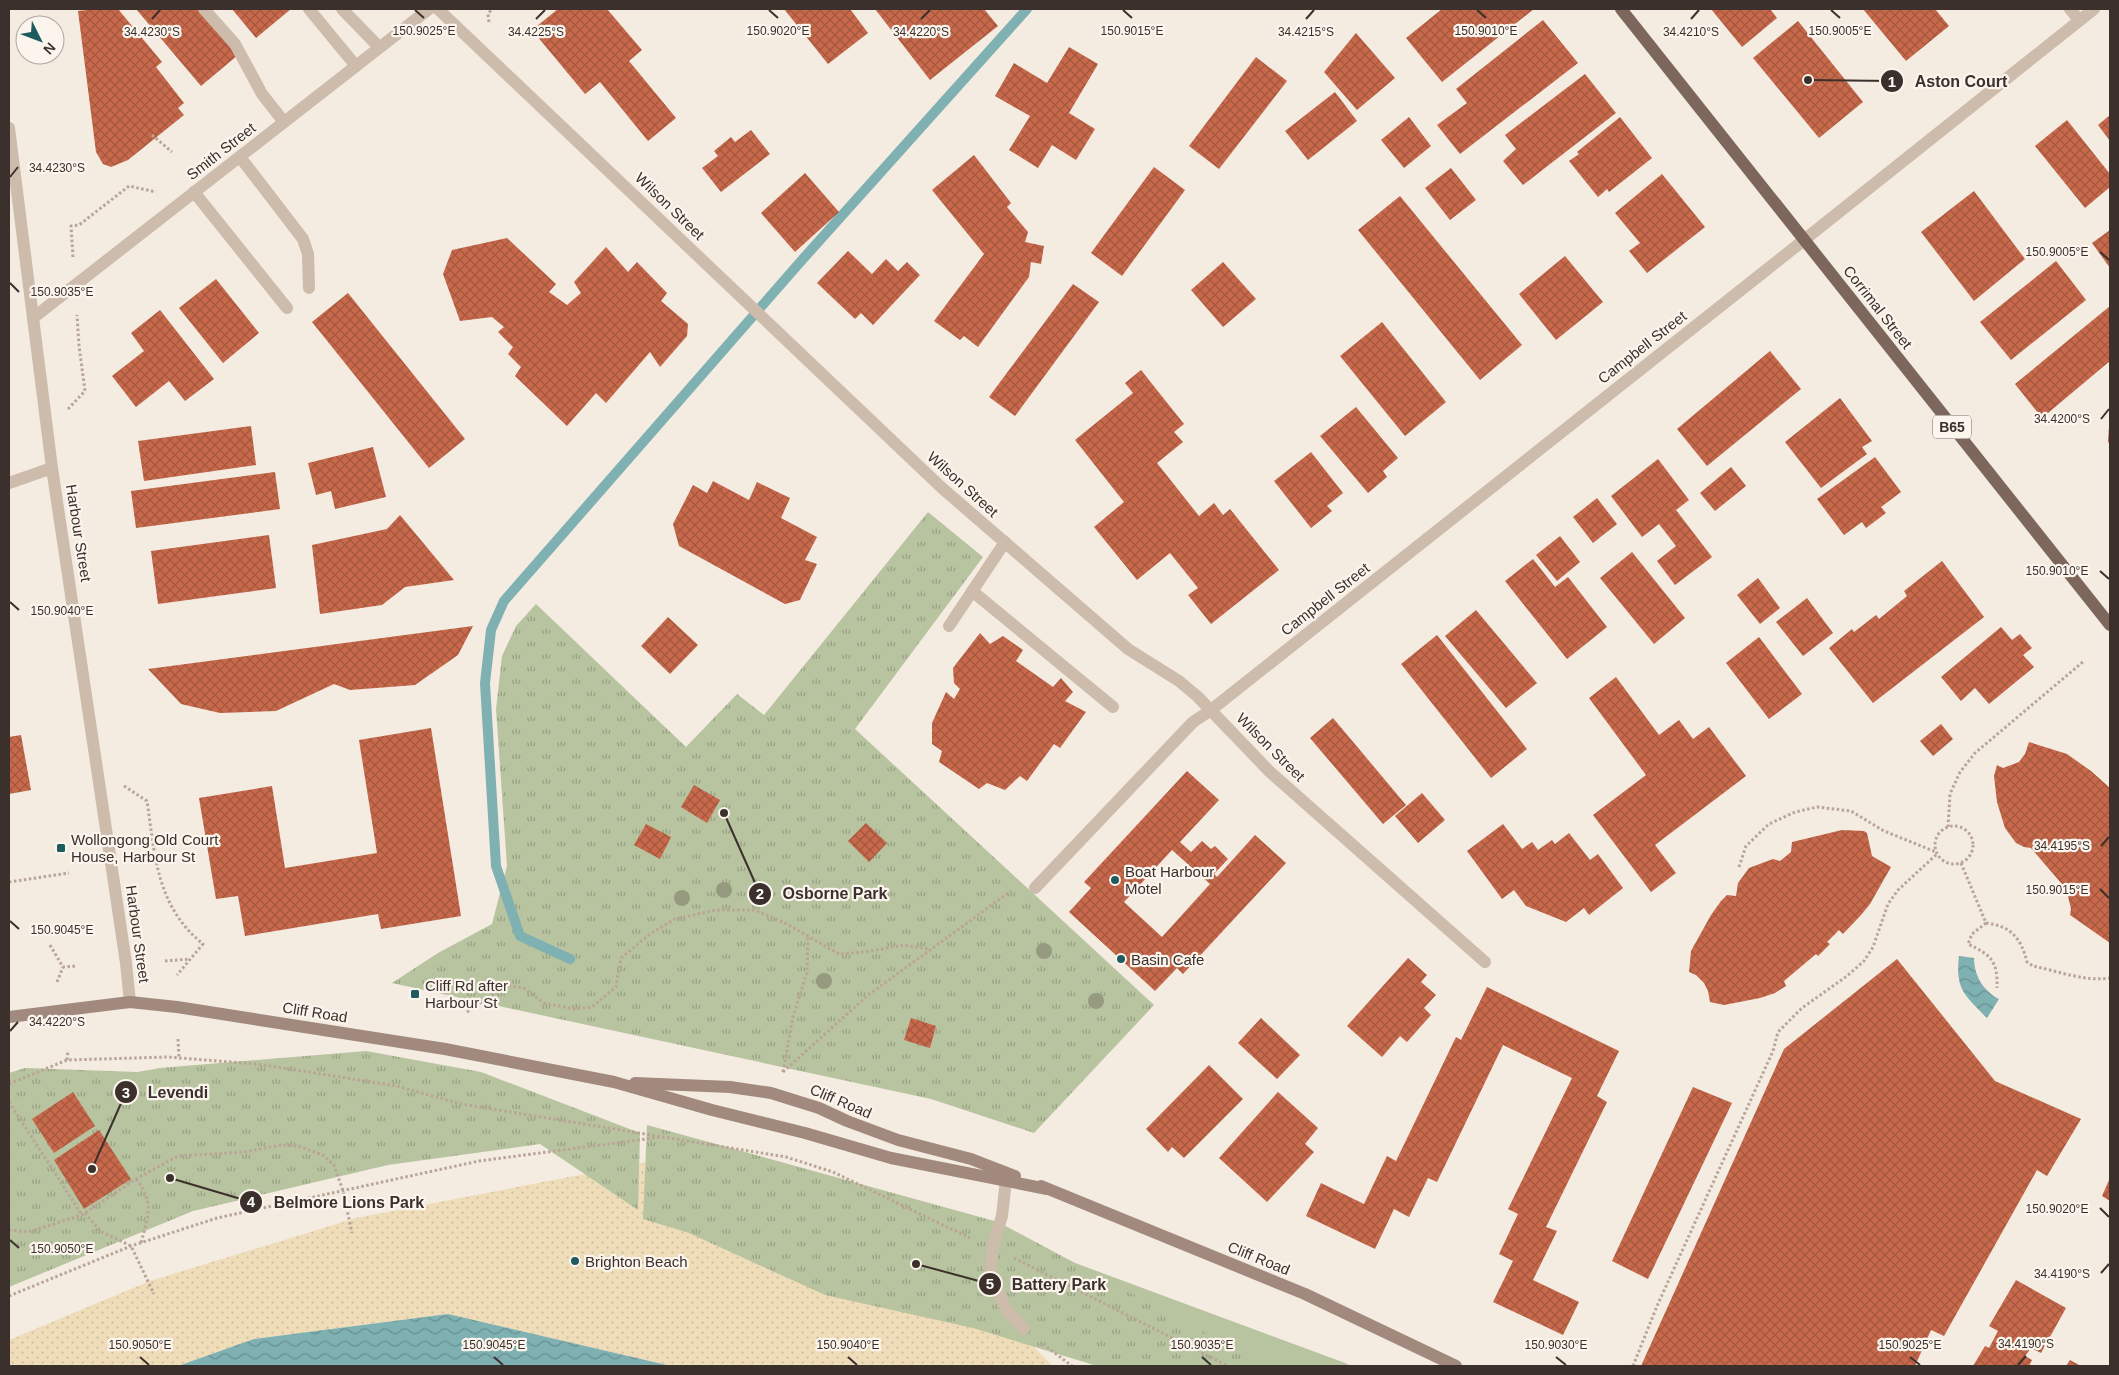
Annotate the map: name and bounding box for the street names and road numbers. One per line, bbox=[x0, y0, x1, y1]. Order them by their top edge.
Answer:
street label: Smith Street bbox=[183, 118, 259, 183]
street label: Wilson Street bbox=[632, 169, 709, 244]
street label: Corrimal Street bbox=[1840, 262, 1916, 353]
street label: Campbell Street bbox=[1594, 307, 1690, 387]
road number: B65 bbox=[1933, 416, 1971, 438]
street label: Wilson Street bbox=[924, 448, 1002, 521]
street label: Harbour Street bbox=[63, 483, 95, 584]
street label: Campbell Street bbox=[1277, 559, 1373, 639]
street label: Wilson Street bbox=[1233, 709, 1309, 785]
street label: Harbour Street bbox=[123, 884, 153, 985]
street label: Cliff Road bbox=[281, 998, 349, 1026]
street label: Cliff Road bbox=[807, 1080, 875, 1122]
street label: Cliff Road bbox=[1225, 1238, 1293, 1278]

